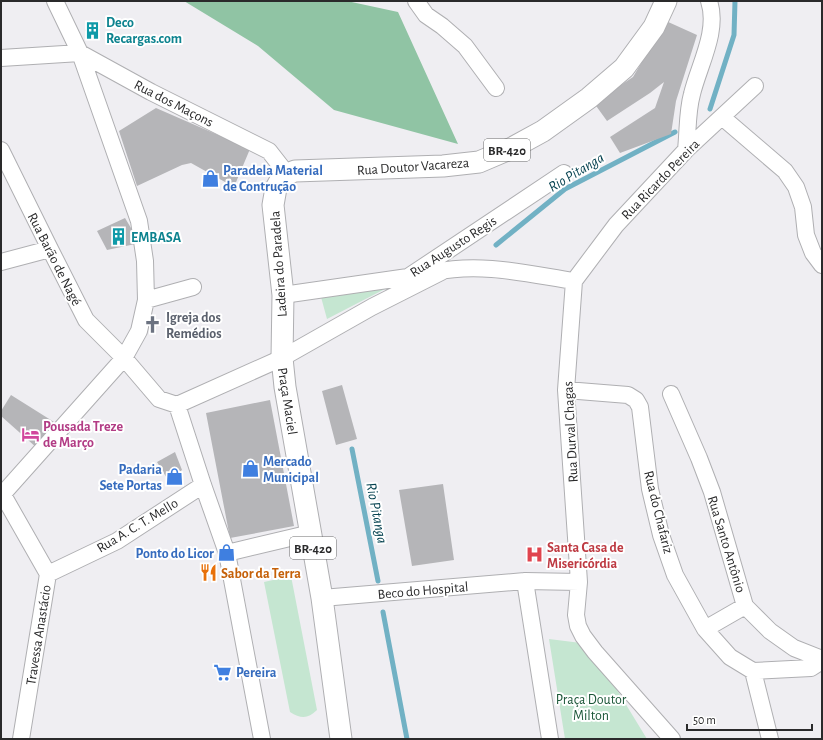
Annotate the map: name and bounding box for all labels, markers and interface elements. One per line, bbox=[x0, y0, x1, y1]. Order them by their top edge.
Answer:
place label: Deco Recargas.com bbox=[106, 16, 182, 46]
building icon: Deco Recargas.com bbox=[83, 20, 103, 40]
street label: Rua dos Maçons bbox=[132, 78, 215, 130]
street label: Rua Ricardo Pereira bbox=[619, 137, 703, 222]
road number: BR-420 bbox=[484, 139, 530, 161]
water label: Rio Pitanga bbox=[546, 150, 607, 195]
street label: Rua Doutor Vacareza bbox=[356, 156, 470, 178]
place label: Paradela Material de Contrução bbox=[223, 164, 323, 194]
shop icon: Paradela Material de Contrução bbox=[200, 168, 220, 188]
street label: Ladeira do Paradela bbox=[268, 210, 290, 318]
street label: Rua Barão de Nagé bbox=[25, 211, 84, 308]
street label: Rua Augusto Regis bbox=[408, 214, 499, 280]
building icon: EMBASA bbox=[108, 227, 128, 247]
place label: EMBASA bbox=[131, 231, 182, 245]
place label: Igreja dos Remédios bbox=[166, 311, 222, 341]
church icon: Igreja dos Remédios bbox=[143, 315, 163, 335]
street label: Praça Maciel bbox=[275, 366, 299, 436]
street label: Rua Durval Chagas bbox=[561, 381, 581, 483]
place label: Pousada Treze de Março bbox=[43, 420, 123, 450]
hotel icon: Pousada Treze de Março bbox=[20, 424, 40, 444]
place label: Mercado Municipal bbox=[263, 455, 319, 485]
shop icon: Mercado Municipal bbox=[240, 459, 260, 479]
place label: Padaria Sete Portas bbox=[99, 463, 162, 493]
shop icon: Padaria Sete Portas bbox=[165, 467, 185, 487]
street label: Rua do Chafariz bbox=[641, 469, 675, 555]
water label: Rio Pitanga bbox=[363, 481, 390, 545]
street label: Rua Santo Antônio bbox=[705, 494, 747, 594]
street label: Rua A. C. T. Mello bbox=[94, 496, 181, 556]
road number: BR-420 bbox=[290, 537, 336, 559]
place label: Santa Casa de Misericórdia bbox=[547, 541, 624, 571]
shop icon: Ponto do Licor bbox=[217, 543, 237, 563]
hospital icon: Santa Casa de Misericórdia bbox=[524, 545, 544, 565]
place label: Ponto do Licor bbox=[136, 547, 214, 561]
restaurant icon: Sabor da Terra bbox=[198, 563, 218, 583]
place label: Sabor da Terra bbox=[221, 567, 301, 581]
street label: Beco do Hospital bbox=[377, 580, 469, 602]
street label: Travessa Anastácio bbox=[24, 584, 54, 686]
supermarket icon: Pereira bbox=[213, 662, 233, 682]
place label: Pereira bbox=[236, 666, 277, 680]
park label: Praça Doutor Milton bbox=[556, 693, 627, 723]
scale bar bbox=[687, 706, 812, 732]
text: 50 m bbox=[693, 714, 716, 726]

